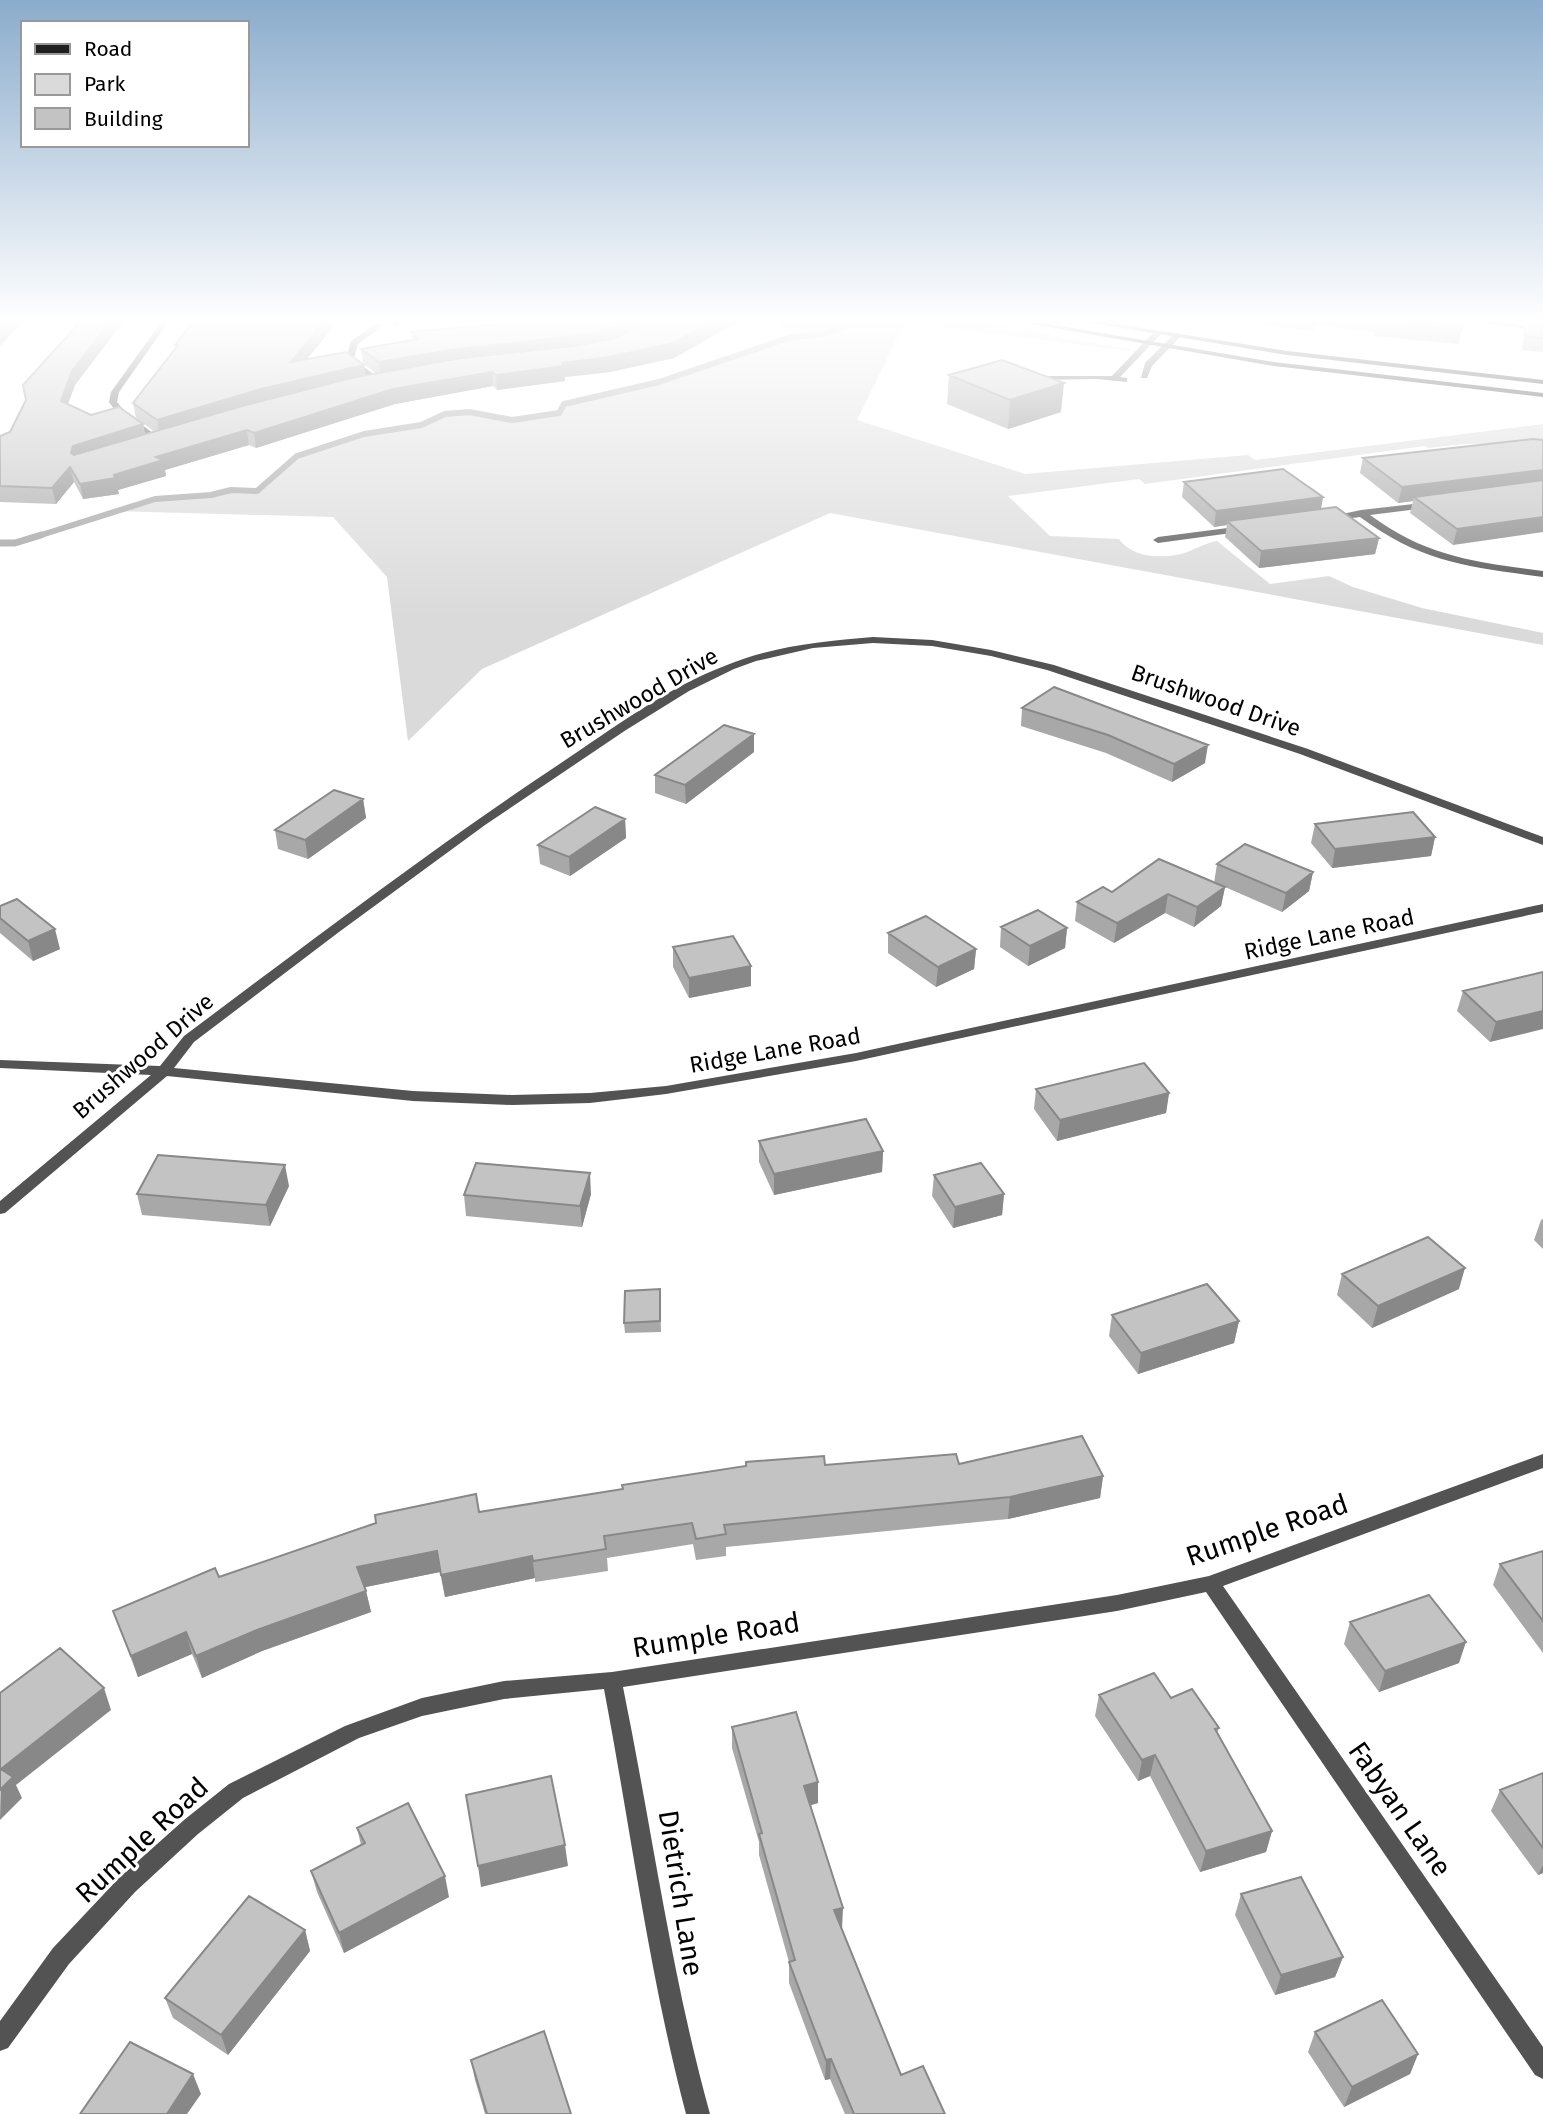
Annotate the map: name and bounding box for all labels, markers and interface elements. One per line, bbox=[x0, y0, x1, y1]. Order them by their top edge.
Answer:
legend bbox=[21, 21, 248, 147]
text: Road bbox=[84, 36, 132, 62]
text: Park bbox=[84, 71, 126, 97]
text: Building bbox=[84, 106, 163, 132]
street label: Brushwood Drive bbox=[555, 641, 723, 755]
street label: Brushwood Drive bbox=[1127, 658, 1305, 742]
street label: Ridge Lane Road bbox=[1241, 902, 1417, 966]
street label: Brushwood Drive bbox=[67, 987, 219, 1125]
street label: Ridge Lane Road bbox=[687, 1021, 863, 1079]
street label: Rumple Road bbox=[1182, 1487, 1352, 1573]
street label: Rumple Road bbox=[630, 1605, 802, 1665]
street label: Fabyan Lane bbox=[1342, 1735, 1458, 1883]
street label: Rumple Road bbox=[69, 1770, 215, 1910]
street label: Dietrich Lane bbox=[652, 1808, 710, 1978]

